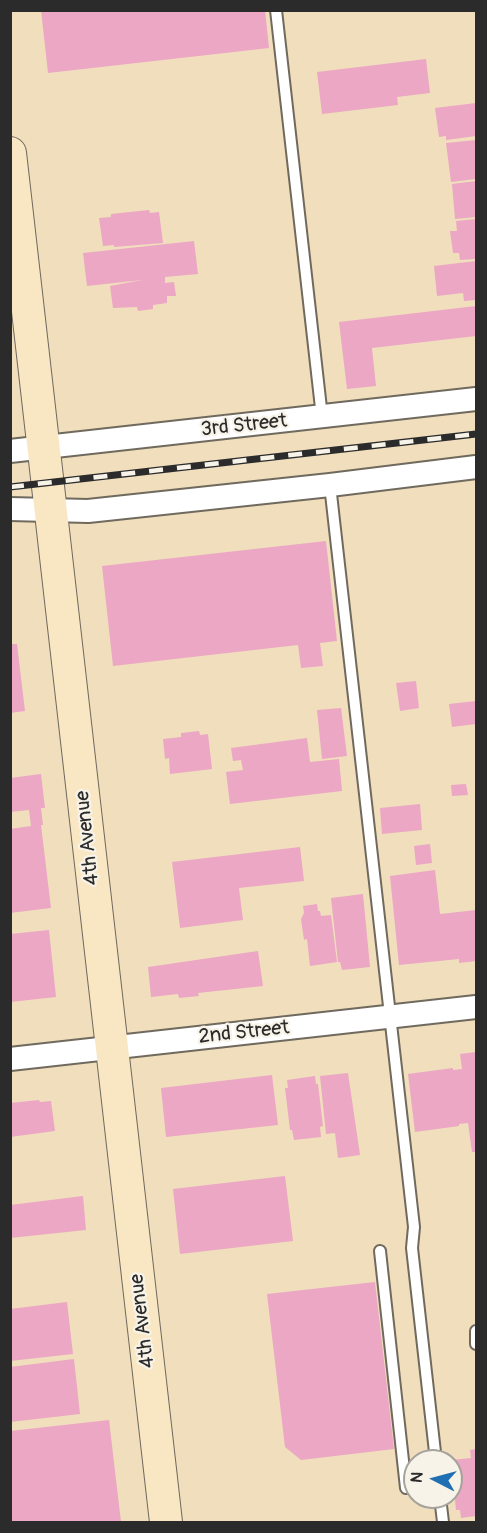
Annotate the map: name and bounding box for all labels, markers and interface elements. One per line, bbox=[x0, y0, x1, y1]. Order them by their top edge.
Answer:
street label: 3rd Street bbox=[200, 410, 288, 442]
street label: 4th Avenue bbox=[71, 790, 105, 886]
street label: 2nd Street bbox=[198, 1016, 290, 1050]
street label: 4th Avenue bbox=[125, 1272, 161, 1370]
north arrow bbox=[403, 1449, 463, 1509]
text: N bbox=[407, 1471, 428, 1484]

